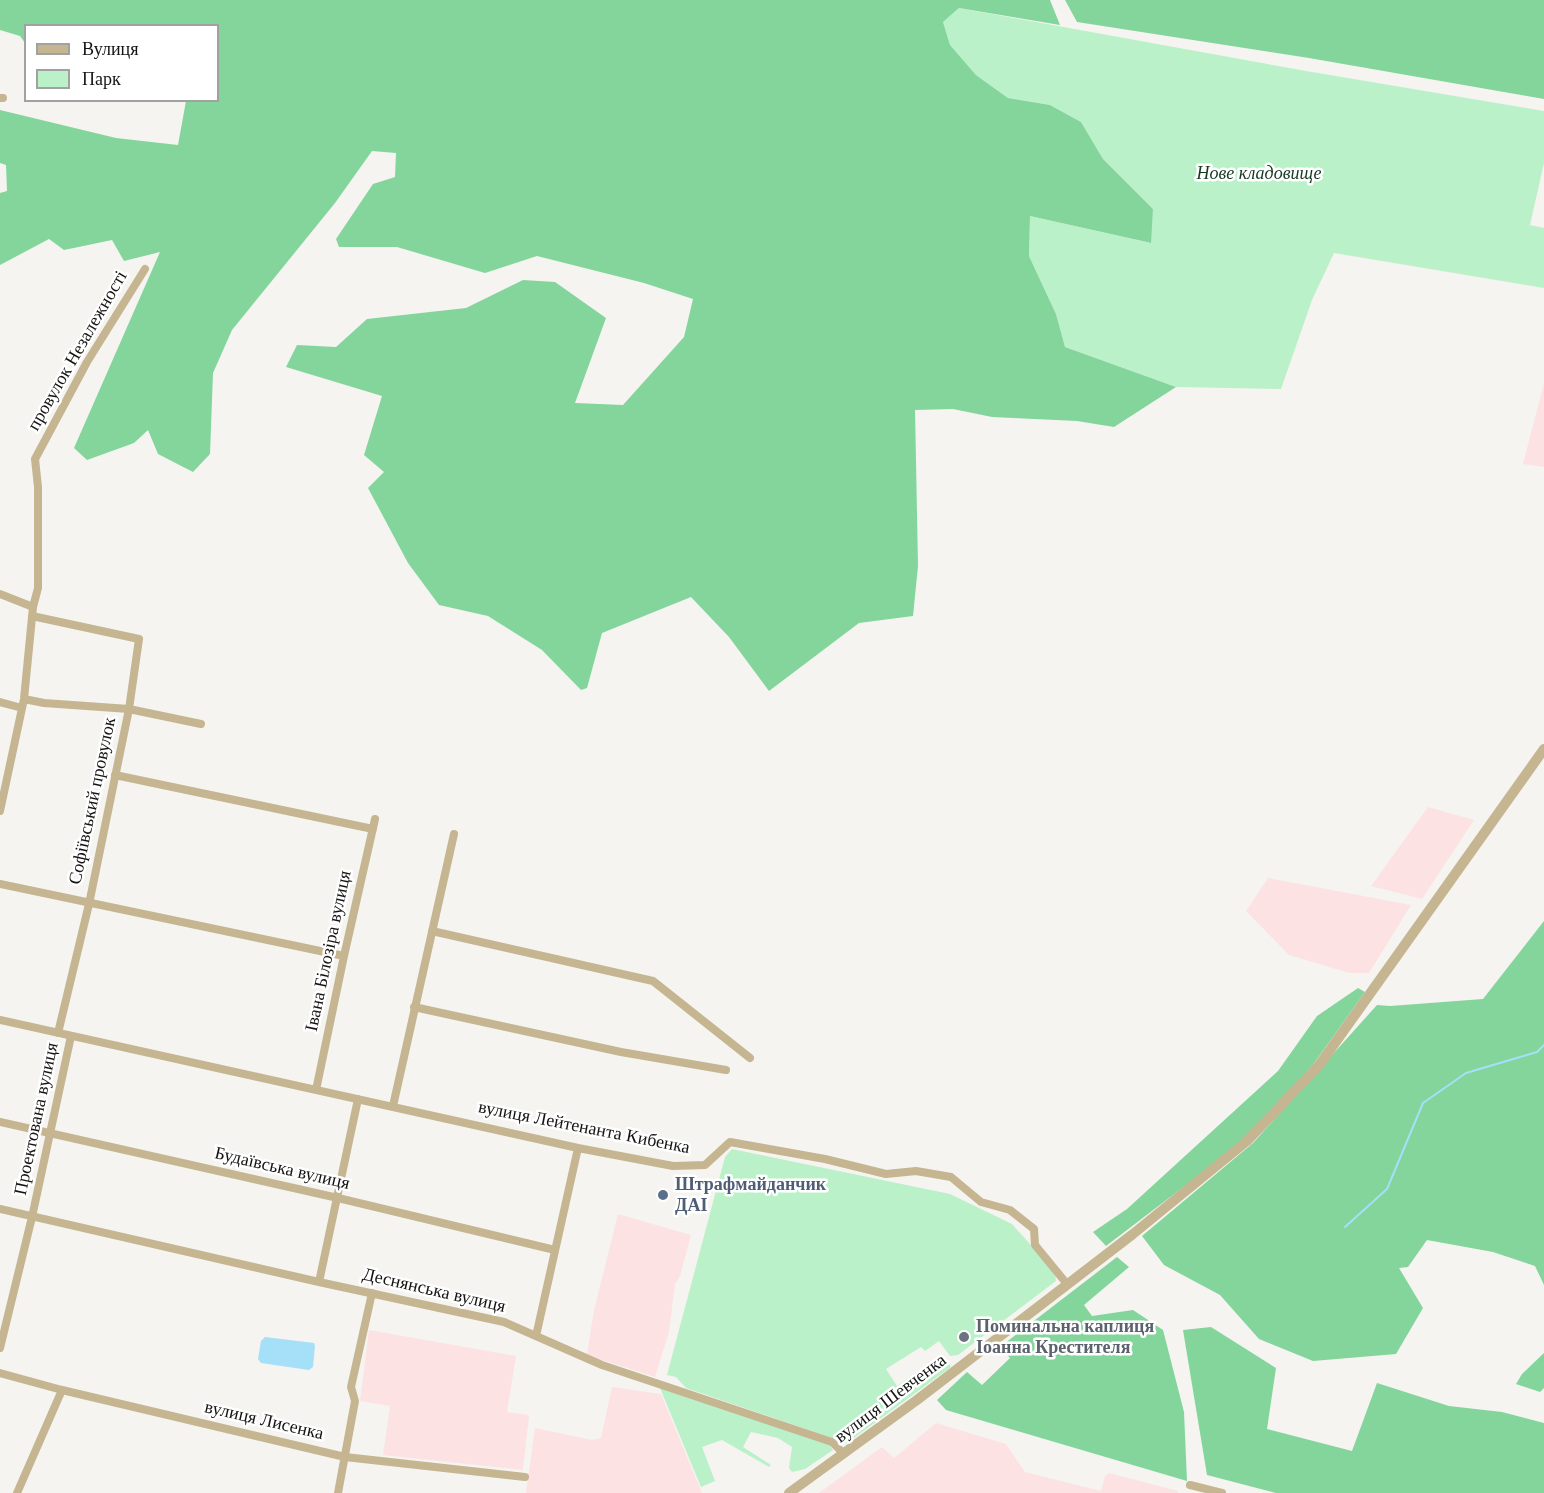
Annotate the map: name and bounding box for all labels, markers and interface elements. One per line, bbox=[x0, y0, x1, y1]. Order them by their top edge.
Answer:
legend bbox=[24, 24, 219, 102]
text: Вулиця bbox=[82, 39, 139, 59]
text: Парк bbox=[82, 69, 121, 89]
park label: Нове кладовище bbox=[1196, 163, 1322, 185]
street label: провулок Незалежності bbox=[23, 267, 133, 435]
street label: Софіївський провулок bbox=[65, 716, 121, 886]
street label: Івана Білозіра вулиця bbox=[301, 869, 357, 1033]
street label: Проектована вулиця bbox=[10, 1041, 64, 1197]
street label: вулиця Лейтенанта Кибенка bbox=[476, 1097, 692, 1159]
street label: Будаївська вулиця bbox=[212, 1143, 352, 1195]
place label: Штрафмайданчик ДАІ bbox=[675, 1174, 826, 1216]
marker: Штрафмайданчик ДАІ bbox=[656, 1188, 670, 1202]
street label: Деснянська вулиця bbox=[360, 1264, 508, 1318]
place label: Поминальна каплиця Іоанна Крестителя bbox=[976, 1316, 1154, 1358]
marker: Поминальна каплиця Іоанна Крестителя bbox=[957, 1330, 971, 1344]
street label: вулиця Шевченка bbox=[831, 1350, 951, 1448]
street label: вулиця Лисенка bbox=[202, 1397, 326, 1445]

